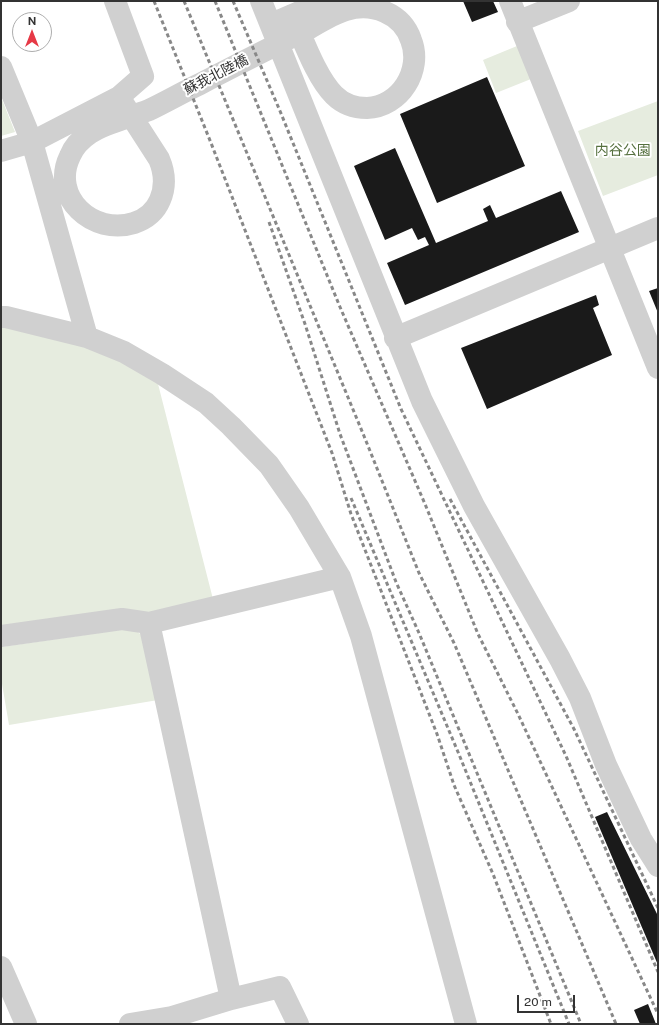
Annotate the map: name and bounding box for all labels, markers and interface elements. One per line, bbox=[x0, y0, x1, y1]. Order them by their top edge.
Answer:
north arrow bbox=[12, 12, 52, 52]
text: N bbox=[28, 15, 36, 27]
street label: 蘇我北陸橋 bbox=[181, 52, 251, 98]
park label: 内谷公園 bbox=[595, 143, 651, 159]
scale bar bbox=[519, 987, 577, 1013]
text: 20 m bbox=[524, 995, 552, 1009]

